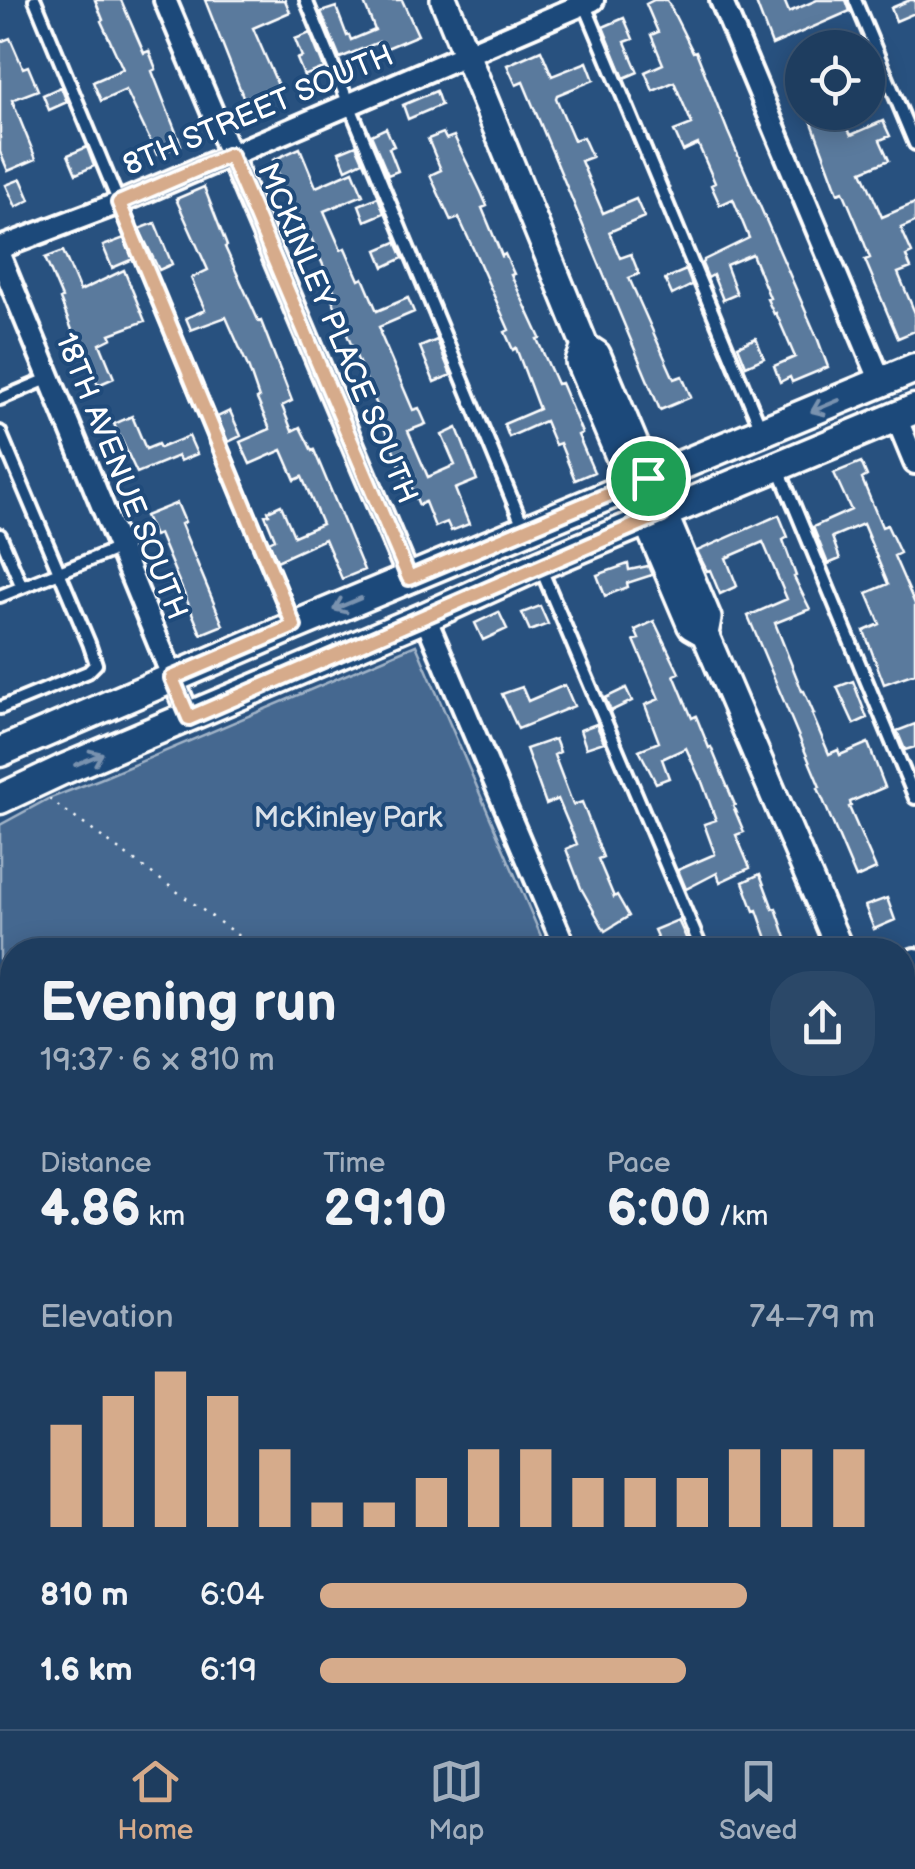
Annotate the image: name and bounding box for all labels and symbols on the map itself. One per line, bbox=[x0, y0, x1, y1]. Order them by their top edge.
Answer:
street label: 8TH STREET SOUTH bbox=[118, 38, 399, 184]
street label: MCKINLEY PLACE SOUTH bbox=[249, 158, 425, 509]
street label: 18TH AVENUE SOUTH bbox=[47, 328, 195, 625]
one-way arrow bbox=[810, 398, 841, 416]
pin bbox=[606, 436, 691, 521]
one-way arrow bbox=[332, 596, 363, 614]
one-way arrow bbox=[73, 748, 103, 766]
park label: McKinley Park bbox=[254, 800, 443, 836]

